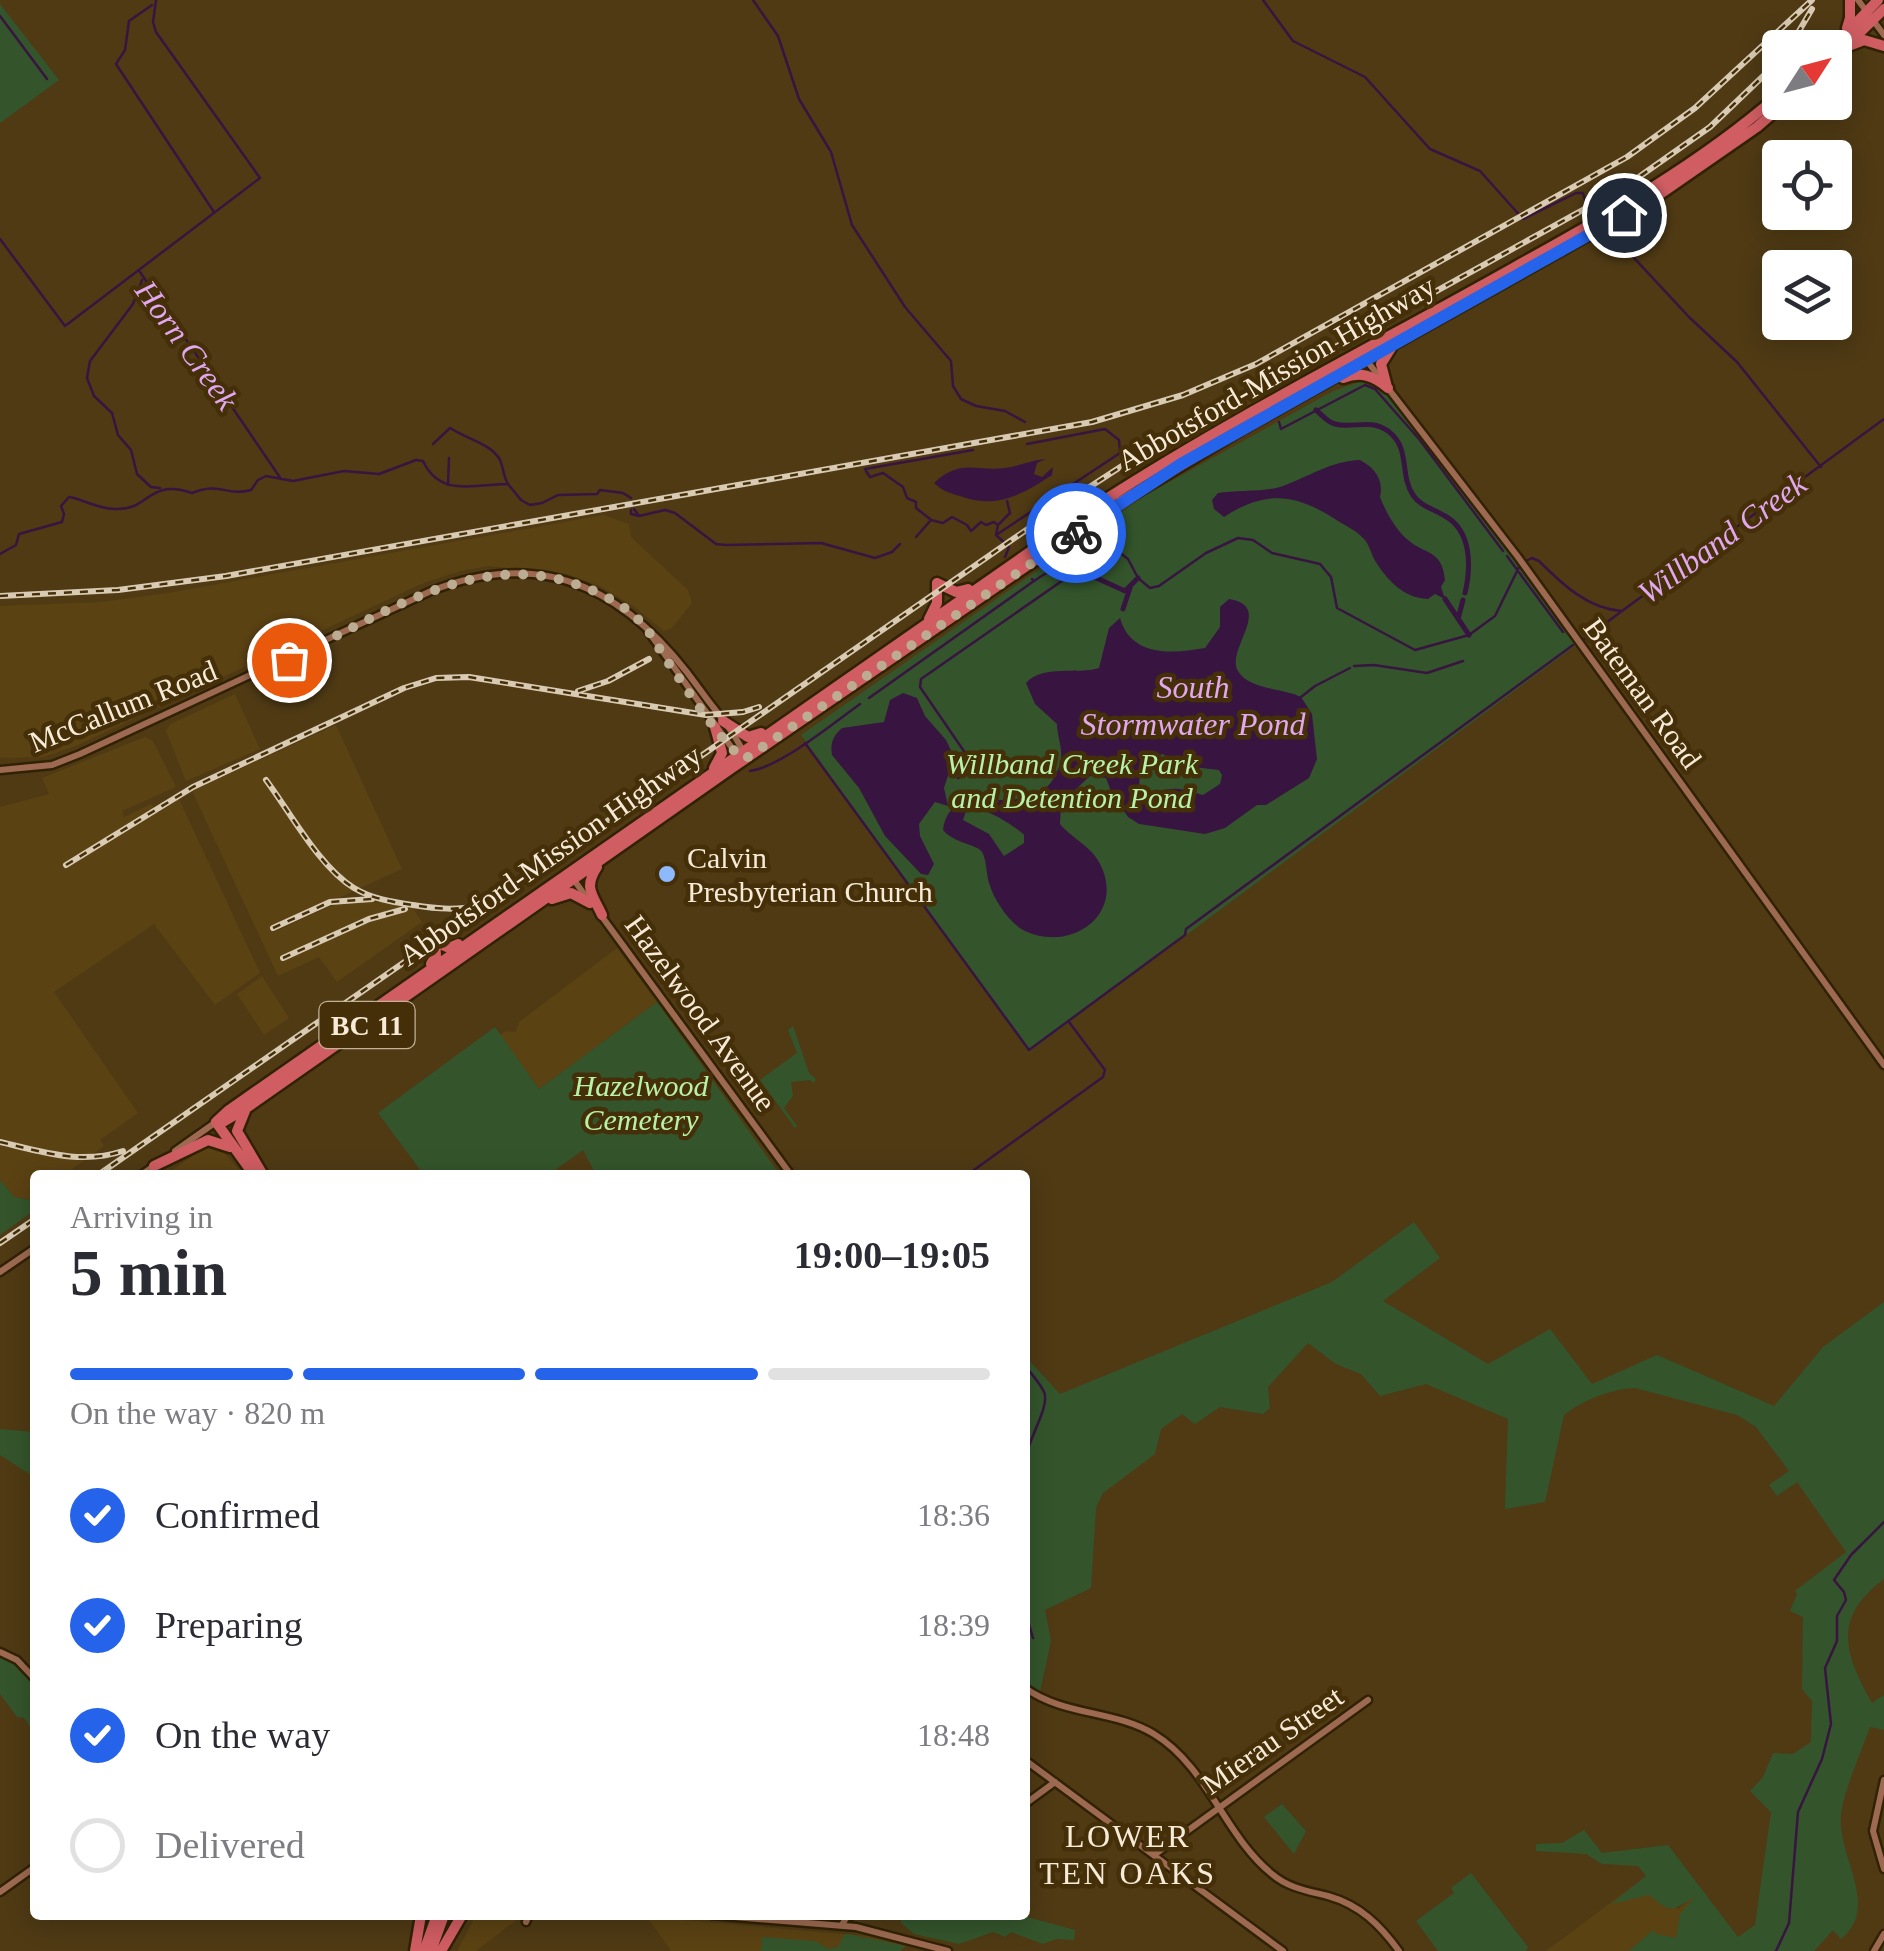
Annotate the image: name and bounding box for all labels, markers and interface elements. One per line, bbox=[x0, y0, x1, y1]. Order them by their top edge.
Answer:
north arrow bbox=[1762, 30, 1852, 120]
map controls bbox=[1762, 30, 1852, 340]
button: locate bbox=[1762, 140, 1852, 230]
pin bbox=[1582, 173, 1667, 258]
icon: home bbox=[1597, 188, 1652, 243]
button: layers bbox=[1762, 250, 1852, 340]
street label: Abbotsford-Mission Highway bbox=[1112, 269, 1440, 477]
water label: Horn Creek bbox=[128, 273, 246, 417]
water label: Willband Creek bbox=[1631, 465, 1814, 611]
courier bbox=[1026, 483, 1126, 583]
icon: bike bbox=[1049, 506, 1104, 561]
street label: Bateman Road bbox=[1577, 612, 1709, 774]
pin bbox=[247, 618, 332, 703]
icon: bag bbox=[262, 633, 317, 688]
street label: McCallum Road bbox=[24, 653, 222, 759]
water label: South Stormwater Pond bbox=[1081, 669, 1306, 742]
street label: Abbotsford-Mission Highway bbox=[393, 738, 707, 972]
park label: Willband Creek Park and Detention Pond bbox=[946, 747, 1199, 814]
place label: Calvin Presbyterian Church bbox=[687, 841, 933, 908]
marker: Calvin Presbyterian Church bbox=[656, 863, 678, 885]
street label: Hazelwood Avenue bbox=[619, 909, 783, 1117]
road number: BC 11 bbox=[320, 1002, 414, 1048]
park label: Hazelwood Cemetery bbox=[573, 1069, 710, 1136]
text: Arriving in bbox=[70, 1199, 213, 1235]
text: 19:00–19:05 bbox=[794, 1234, 990, 1276]
text: 5 min bbox=[70, 1237, 227, 1309]
text: On the way · 820 m bbox=[70, 1395, 325, 1431]
icon: check bbox=[70, 1488, 125, 1543]
text: Confirmed bbox=[155, 1494, 320, 1536]
text: 18:36 bbox=[917, 1497, 990, 1533]
icon: check bbox=[70, 1598, 125, 1653]
text: Preparing bbox=[155, 1604, 303, 1646]
text: 18:39 bbox=[917, 1607, 990, 1643]
street label: Mierau Street bbox=[1195, 1679, 1349, 1801]
icon: check bbox=[70, 1708, 125, 1763]
text: On the way bbox=[155, 1714, 330, 1756]
text: 18:48 bbox=[917, 1717, 990, 1753]
district label: LOWER TEN OAKS bbox=[1039, 1818, 1217, 1891]
text: Delivered bbox=[155, 1824, 305, 1866]

